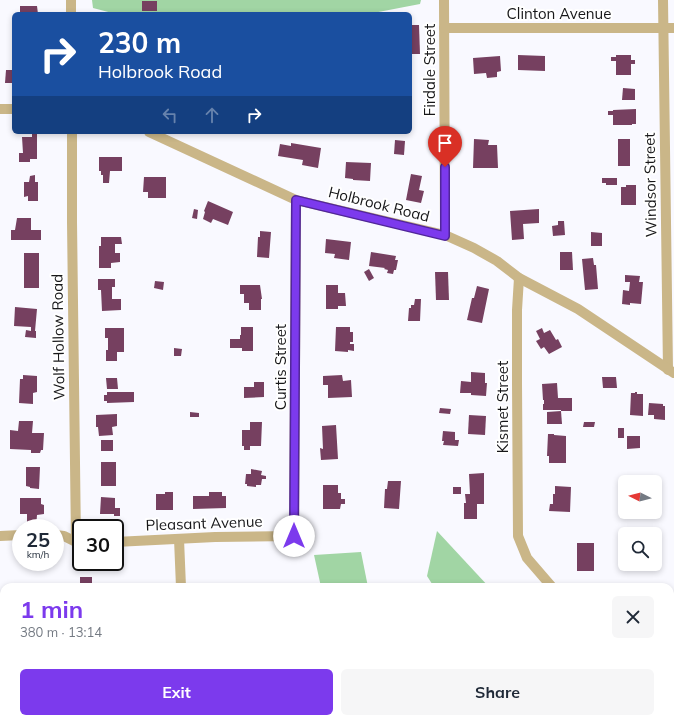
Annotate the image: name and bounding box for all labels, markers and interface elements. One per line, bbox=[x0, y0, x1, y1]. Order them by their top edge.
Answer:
street label: Clinton Avenue bbox=[507, 4, 611, 23]
street label: Firdale Street bbox=[420, 24, 439, 116]
text: 230 m bbox=[98, 25, 181, 60]
icon: right bbox=[32, 28, 84, 80]
text: Holbrook Road bbox=[98, 60, 222, 83]
icon: left bbox=[159, 104, 181, 126]
icon: ahead bbox=[201, 104, 223, 126]
icon: right bbox=[243, 104, 265, 126]
pin bbox=[428, 126, 462, 167]
icon: arrive bbox=[434, 132, 456, 154]
street label: Windsor Street bbox=[640, 132, 660, 238]
street label: Holbrook Road bbox=[326, 182, 432, 226]
street label: Wolf Hollow Road bbox=[47, 274, 69, 400]
street label: Curtis Street bbox=[271, 324, 290, 410]
street label: Kismet Street bbox=[493, 361, 512, 453]
north arrow bbox=[618, 475, 662, 519]
map controls bbox=[618, 475, 662, 571]
street label: Pleasant Avenue bbox=[145, 511, 263, 535]
position arrow bbox=[273, 515, 315, 557]
speed limit sign: 30 bbox=[72, 519, 124, 571]
text: 25 bbox=[26, 527, 50, 552]
button: search bbox=[618, 527, 662, 571]
text: km/h bbox=[27, 548, 49, 561]
text: 1 min bbox=[20, 594, 83, 624]
button: close bbox=[612, 596, 654, 638]
text: 380 m · 13:14 bbox=[20, 624, 102, 640]
button: Exit bbox=[20, 669, 333, 715]
button: Share bbox=[341, 669, 654, 715]

